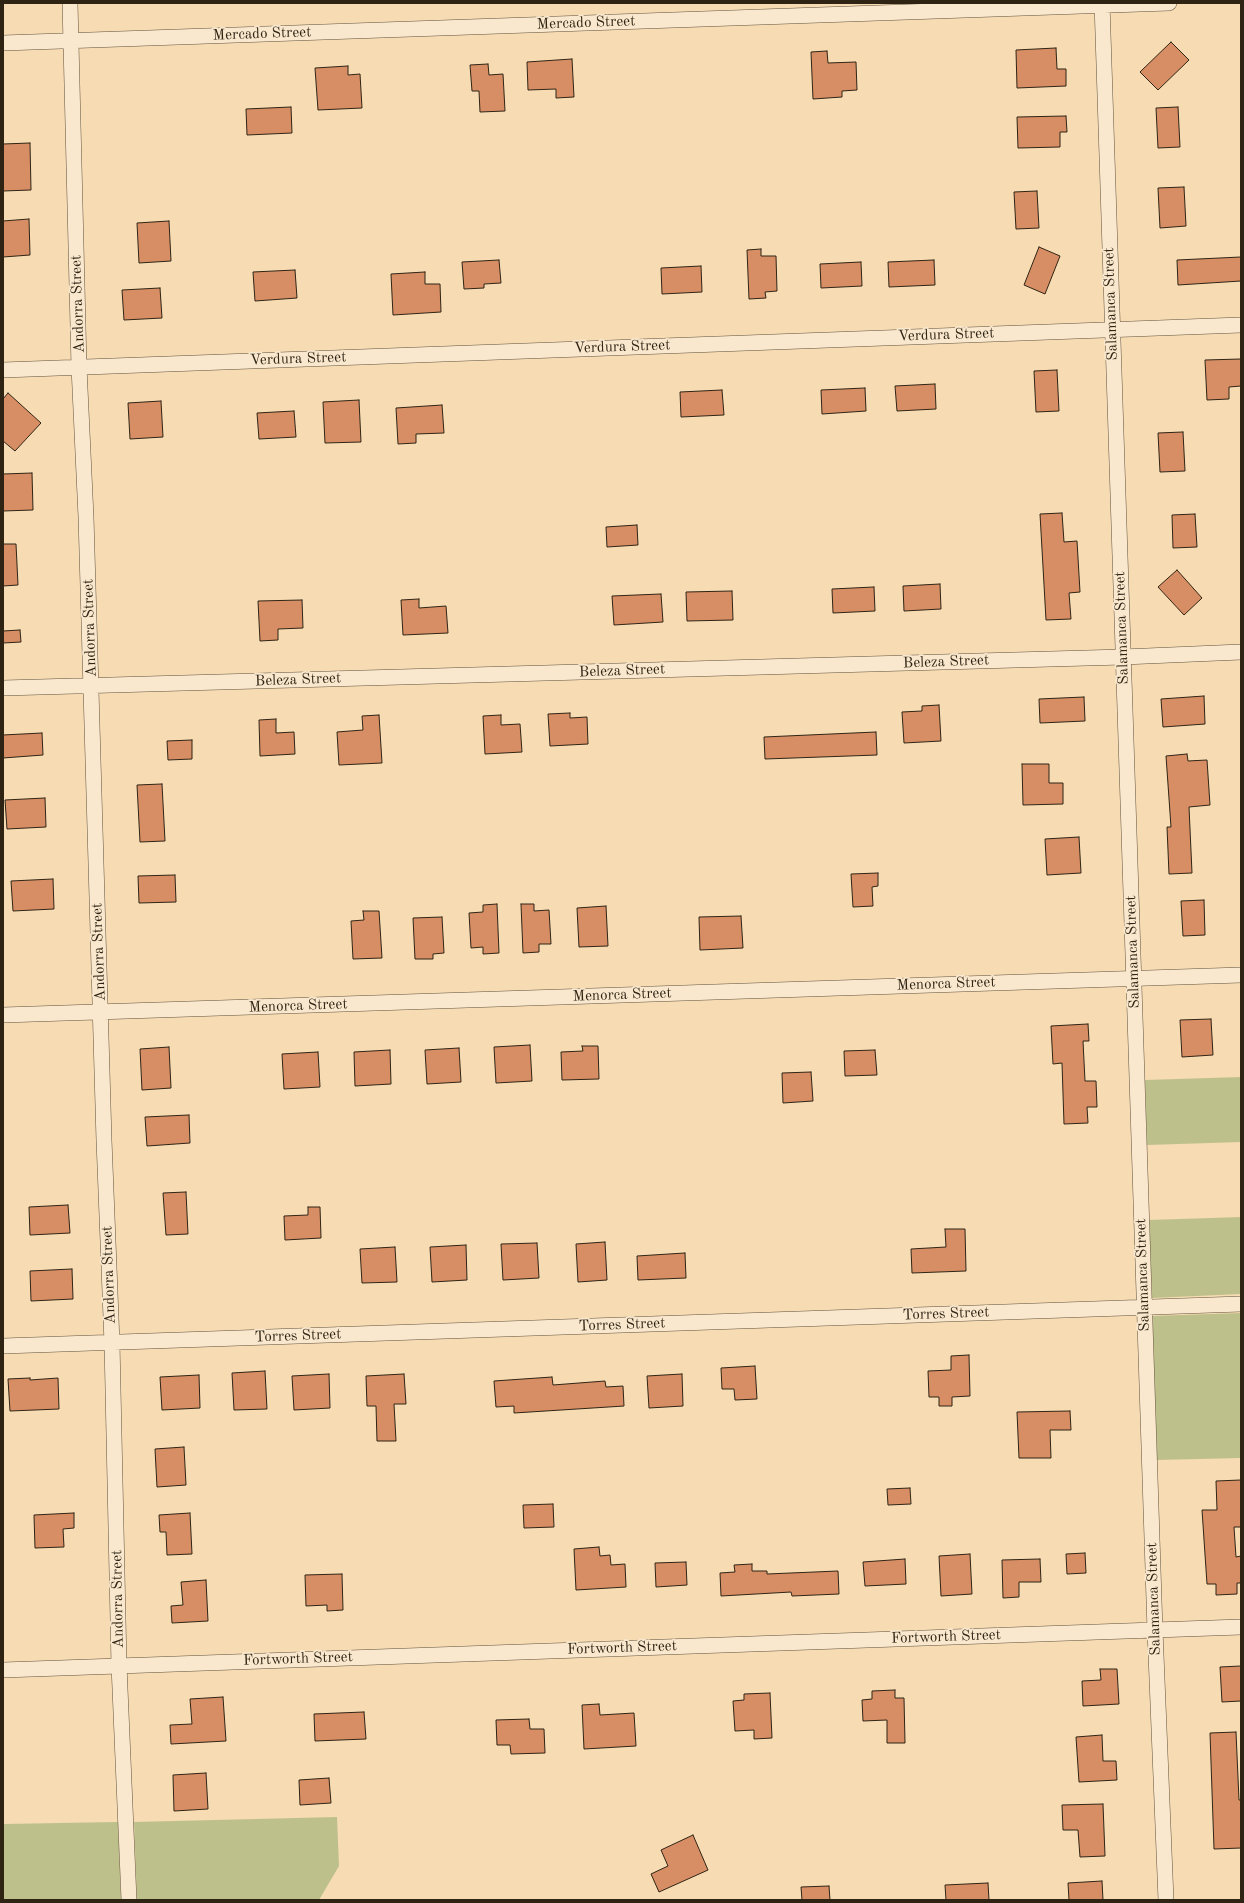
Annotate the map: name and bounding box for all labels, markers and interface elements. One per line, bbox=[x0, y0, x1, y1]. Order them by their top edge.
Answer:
street label: Mercado Street bbox=[536, 12, 636, 34]
street label: Mercado Street bbox=[212, 23, 312, 45]
street label: Salamanca Street bbox=[1100, 247, 1122, 361]
street label: Andorra Street bbox=[67, 254, 89, 354]
street label: Verdura Street bbox=[897, 324, 995, 346]
street label: Verdura Street bbox=[573, 336, 671, 358]
street label: Verdura Street bbox=[249, 348, 347, 370]
street label: Salamanca Street bbox=[1111, 571, 1133, 685]
street label: Andorra Street bbox=[79, 578, 101, 678]
street label: Beleza Street bbox=[903, 652, 989, 672]
street label: Beleza Street bbox=[579, 661, 665, 681]
street label: Beleza Street bbox=[255, 670, 341, 690]
street label: Salamanca Street bbox=[1122, 895, 1144, 1009]
street label: Andorra Street bbox=[88, 902, 110, 1002]
street label: Menorca Street bbox=[896, 973, 996, 995]
street label: Menorca Street bbox=[572, 984, 672, 1006]
street label: Menorca Street bbox=[248, 995, 348, 1017]
street label: Salamanca Street bbox=[1132, 1218, 1154, 1332]
street label: Andorra Street bbox=[98, 1225, 120, 1325]
street label: Torres Street bbox=[902, 1303, 990, 1325]
street label: Torres Street bbox=[578, 1314, 666, 1336]
street label: Torres Street bbox=[254, 1325, 342, 1347]
street label: Salamanca Street bbox=[1143, 1542, 1165, 1656]
street label: Andorra Street bbox=[108, 1550, 128, 1648]
street label: Fortworth Street bbox=[891, 1626, 1001, 1648]
street label: Fortworth Street bbox=[567, 1637, 677, 1659]
street label: Fortworth Street bbox=[243, 1648, 353, 1670]

